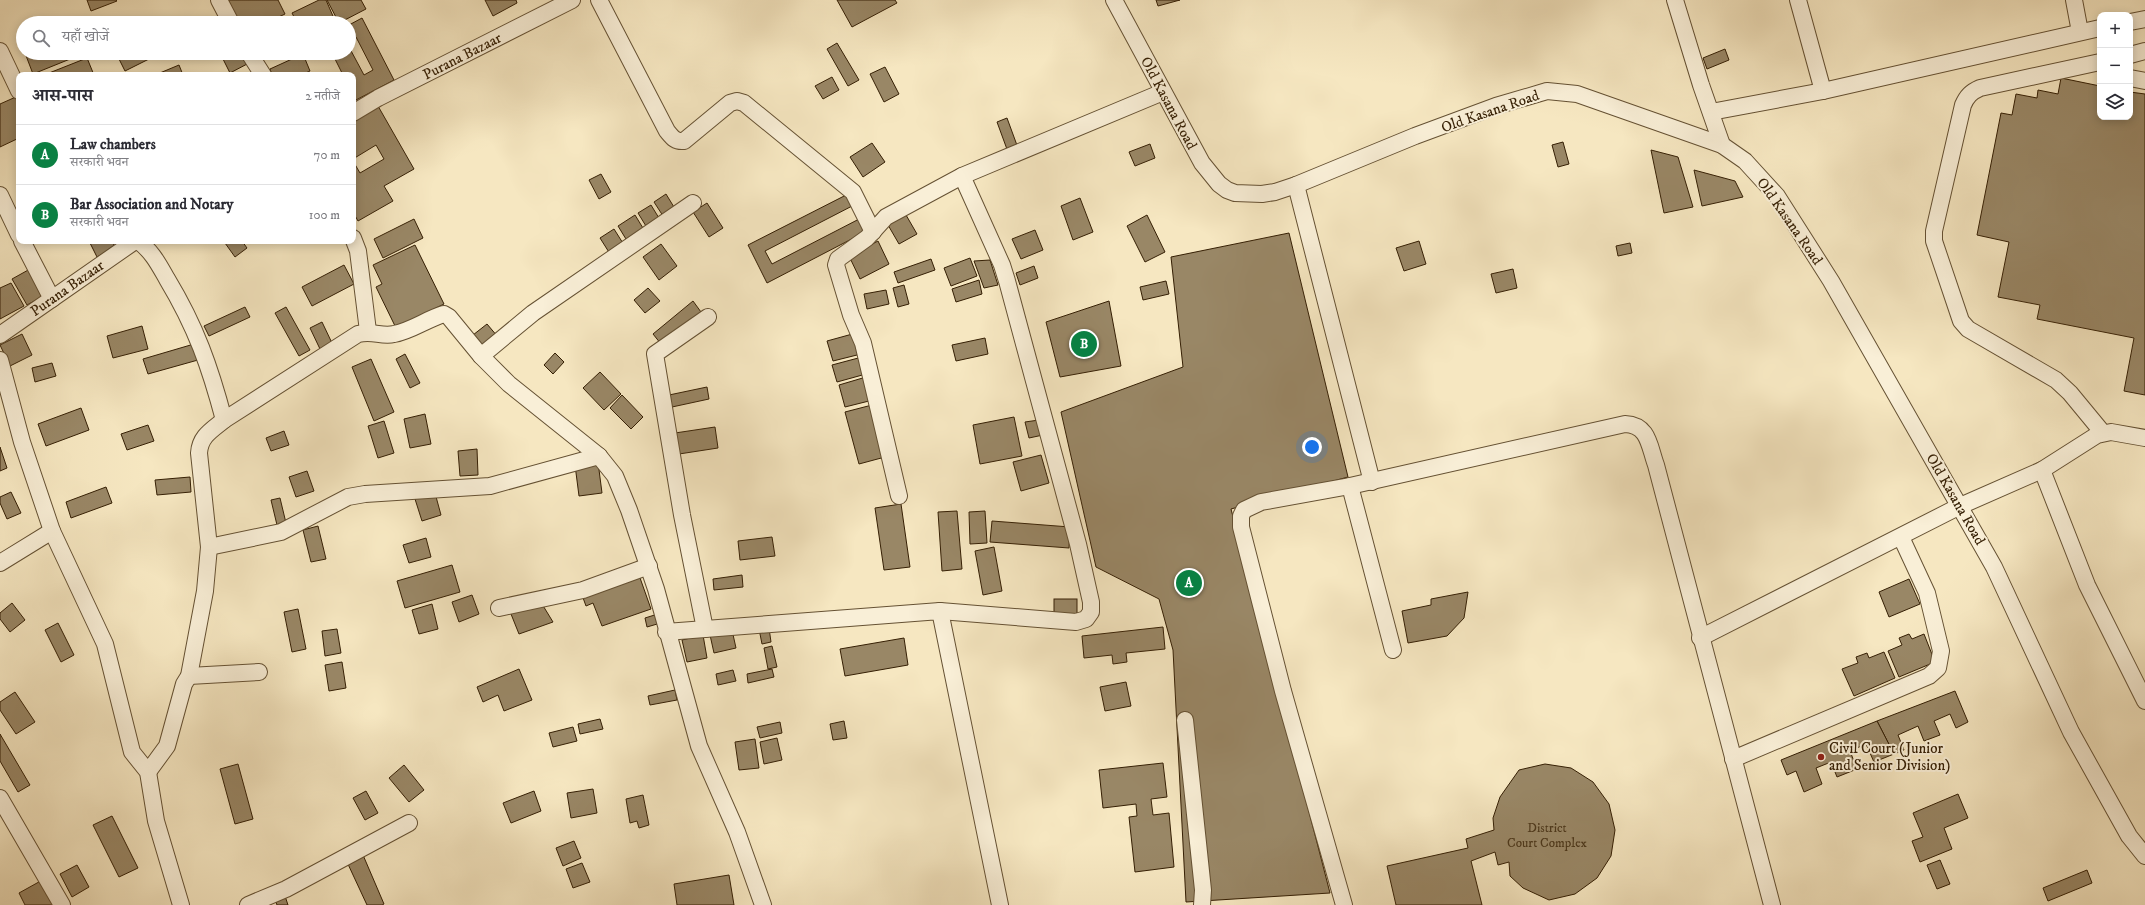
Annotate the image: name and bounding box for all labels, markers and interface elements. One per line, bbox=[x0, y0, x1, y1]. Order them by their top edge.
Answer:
map controls bbox=[2097, 12, 2133, 120]
button: + bbox=[2097, 12, 2133, 48]
search box bbox=[16, 16, 356, 60]
icon: search bbox=[30, 27, 52, 49]
text: यहाँ खोजें bbox=[62, 27, 109, 46]
street label: Purana Bazaar bbox=[420, 28, 505, 84]
button: − bbox=[2097, 48, 2133, 84]
street label: Old Kasana Road bbox=[1136, 54, 1201, 153]
button: layers bbox=[2097, 84, 2133, 120]
text: आस-पास bbox=[32, 85, 93, 107]
street label: Old Kasana Road bbox=[1439, 86, 1542, 137]
text: 2 नतीजे bbox=[305, 88, 340, 104]
text: Law chambers bbox=[70, 135, 156, 154]
text: A bbox=[41, 147, 49, 163]
text: 70 m bbox=[314, 147, 340, 163]
text: सरकारी भवन bbox=[70, 154, 128, 170]
street label: Old Kasana Road bbox=[1752, 174, 1827, 269]
text: Bar Association and Notary bbox=[70, 195, 233, 214]
text: B bbox=[41, 207, 49, 223]
text: 100 m bbox=[309, 207, 340, 223]
text: सरकारी भवन bbox=[70, 214, 128, 230]
street label: Purana Bazaar bbox=[27, 256, 108, 321]
pin: B bbox=[1071, 329, 1097, 359]
your location bbox=[1302, 437, 1322, 457]
street label: Old Kasana Road bbox=[1922, 450, 1990, 549]
pin: A bbox=[1176, 568, 1202, 598]
place label: Civil Court (Junior and Senior Division) bbox=[1829, 739, 1950, 775]
marker: Civil Court (Junior and Senior Division) bbox=[1816, 752, 1826, 762]
house number: District Court Complex bbox=[1507, 820, 1588, 851]

